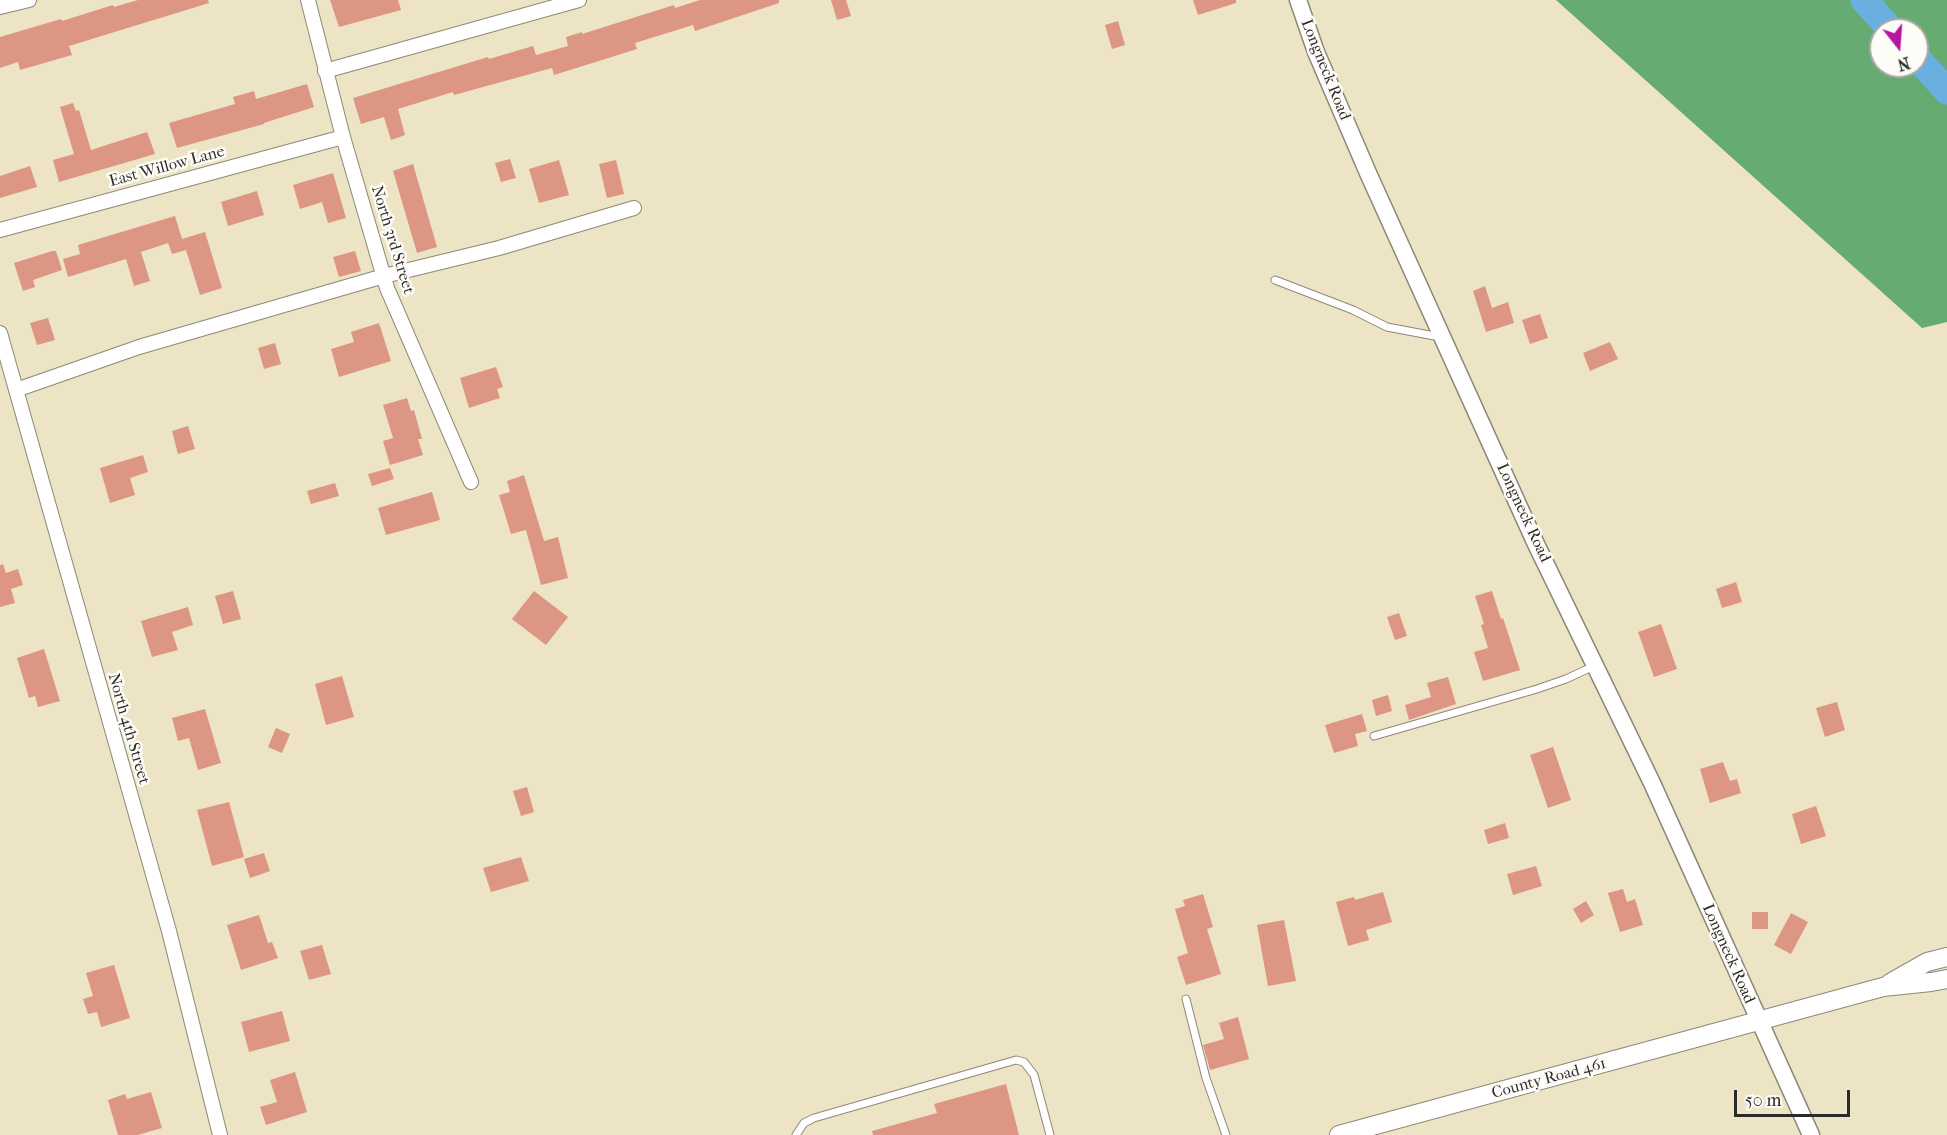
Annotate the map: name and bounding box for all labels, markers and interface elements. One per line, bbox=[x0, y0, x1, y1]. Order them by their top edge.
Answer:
street label: Longneck Road bbox=[1296, 17, 1354, 123]
north arrow bbox=[1869, 18, 1929, 78]
text: N bbox=[1895, 53, 1912, 75]
street label: East Willow Lane bbox=[107, 142, 227, 192]
street label: North 3rd Street bbox=[366, 183, 418, 297]
street label: Longneck Road bbox=[1492, 460, 1554, 566]
street label: North 4th Street bbox=[103, 671, 153, 787]
street label: Longneck Road bbox=[1697, 901, 1759, 1007]
street label: County Road 461 bbox=[1490, 1055, 1608, 1103]
scale bar bbox=[1737, 1078, 1852, 1116]
text: 50 m bbox=[1745, 1090, 1781, 1111]

